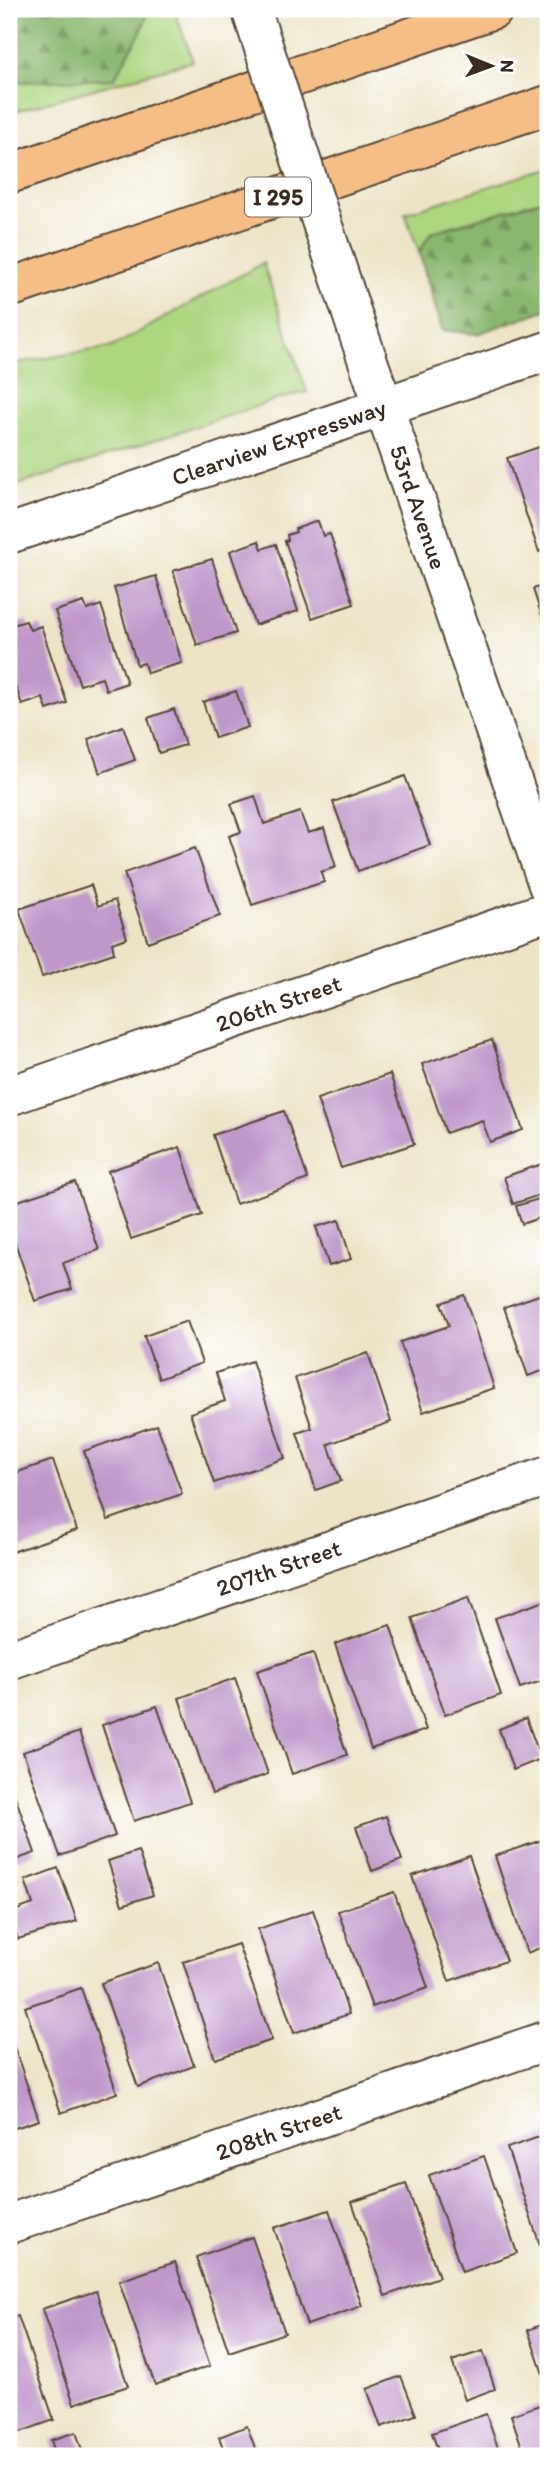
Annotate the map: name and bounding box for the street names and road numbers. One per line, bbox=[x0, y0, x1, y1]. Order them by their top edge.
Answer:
road number: I 295 bbox=[245, 178, 311, 216]
street label: Clearview Expressway bbox=[168, 392, 390, 492]
street label: 53rd Avenue bbox=[384, 441, 453, 573]
street label: 206th Street bbox=[212, 968, 345, 1038]
street label: 207th Street bbox=[212, 1533, 345, 1602]
street label: 208th Street bbox=[212, 2097, 345, 2166]

